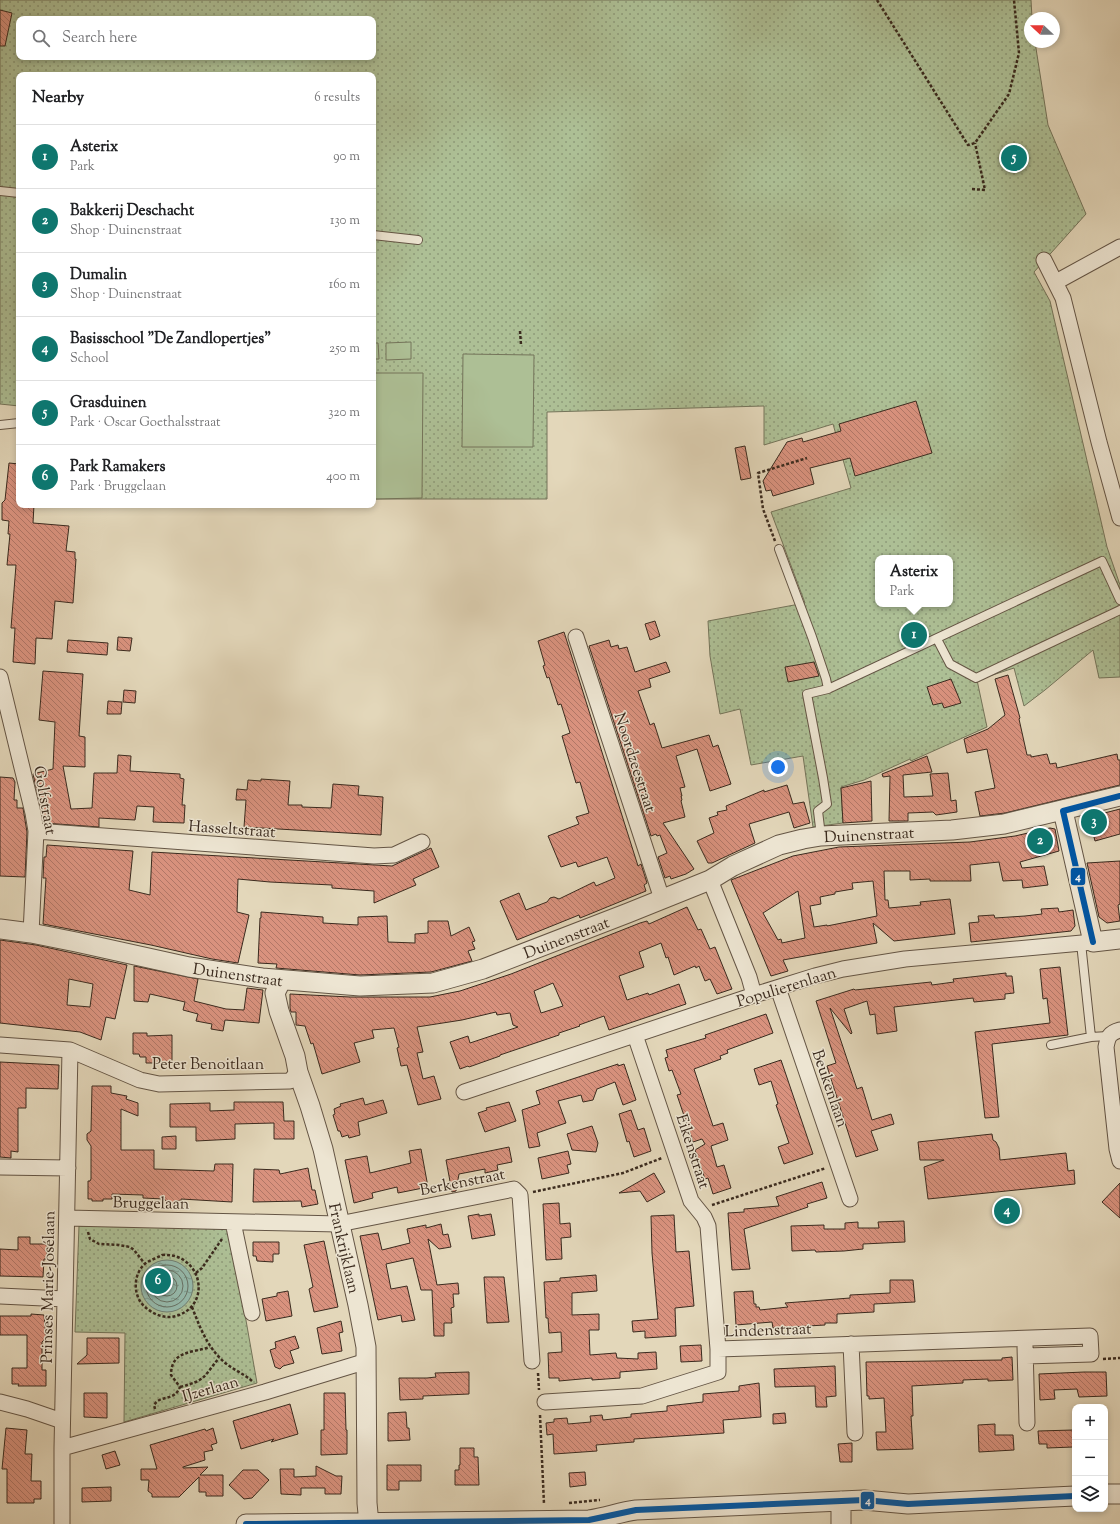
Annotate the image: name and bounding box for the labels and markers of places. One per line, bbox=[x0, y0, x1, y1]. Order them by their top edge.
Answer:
pin: 5 bbox=[1001, 143, 1027, 173]
pin: 1 bbox=[901, 620, 927, 650]
pin: 3 bbox=[1081, 807, 1107, 837]
pin: 2 bbox=[1027, 826, 1053, 856]
pin: 4 bbox=[994, 1196, 1020, 1226]
pin: 6 bbox=[145, 1266, 171, 1296]

